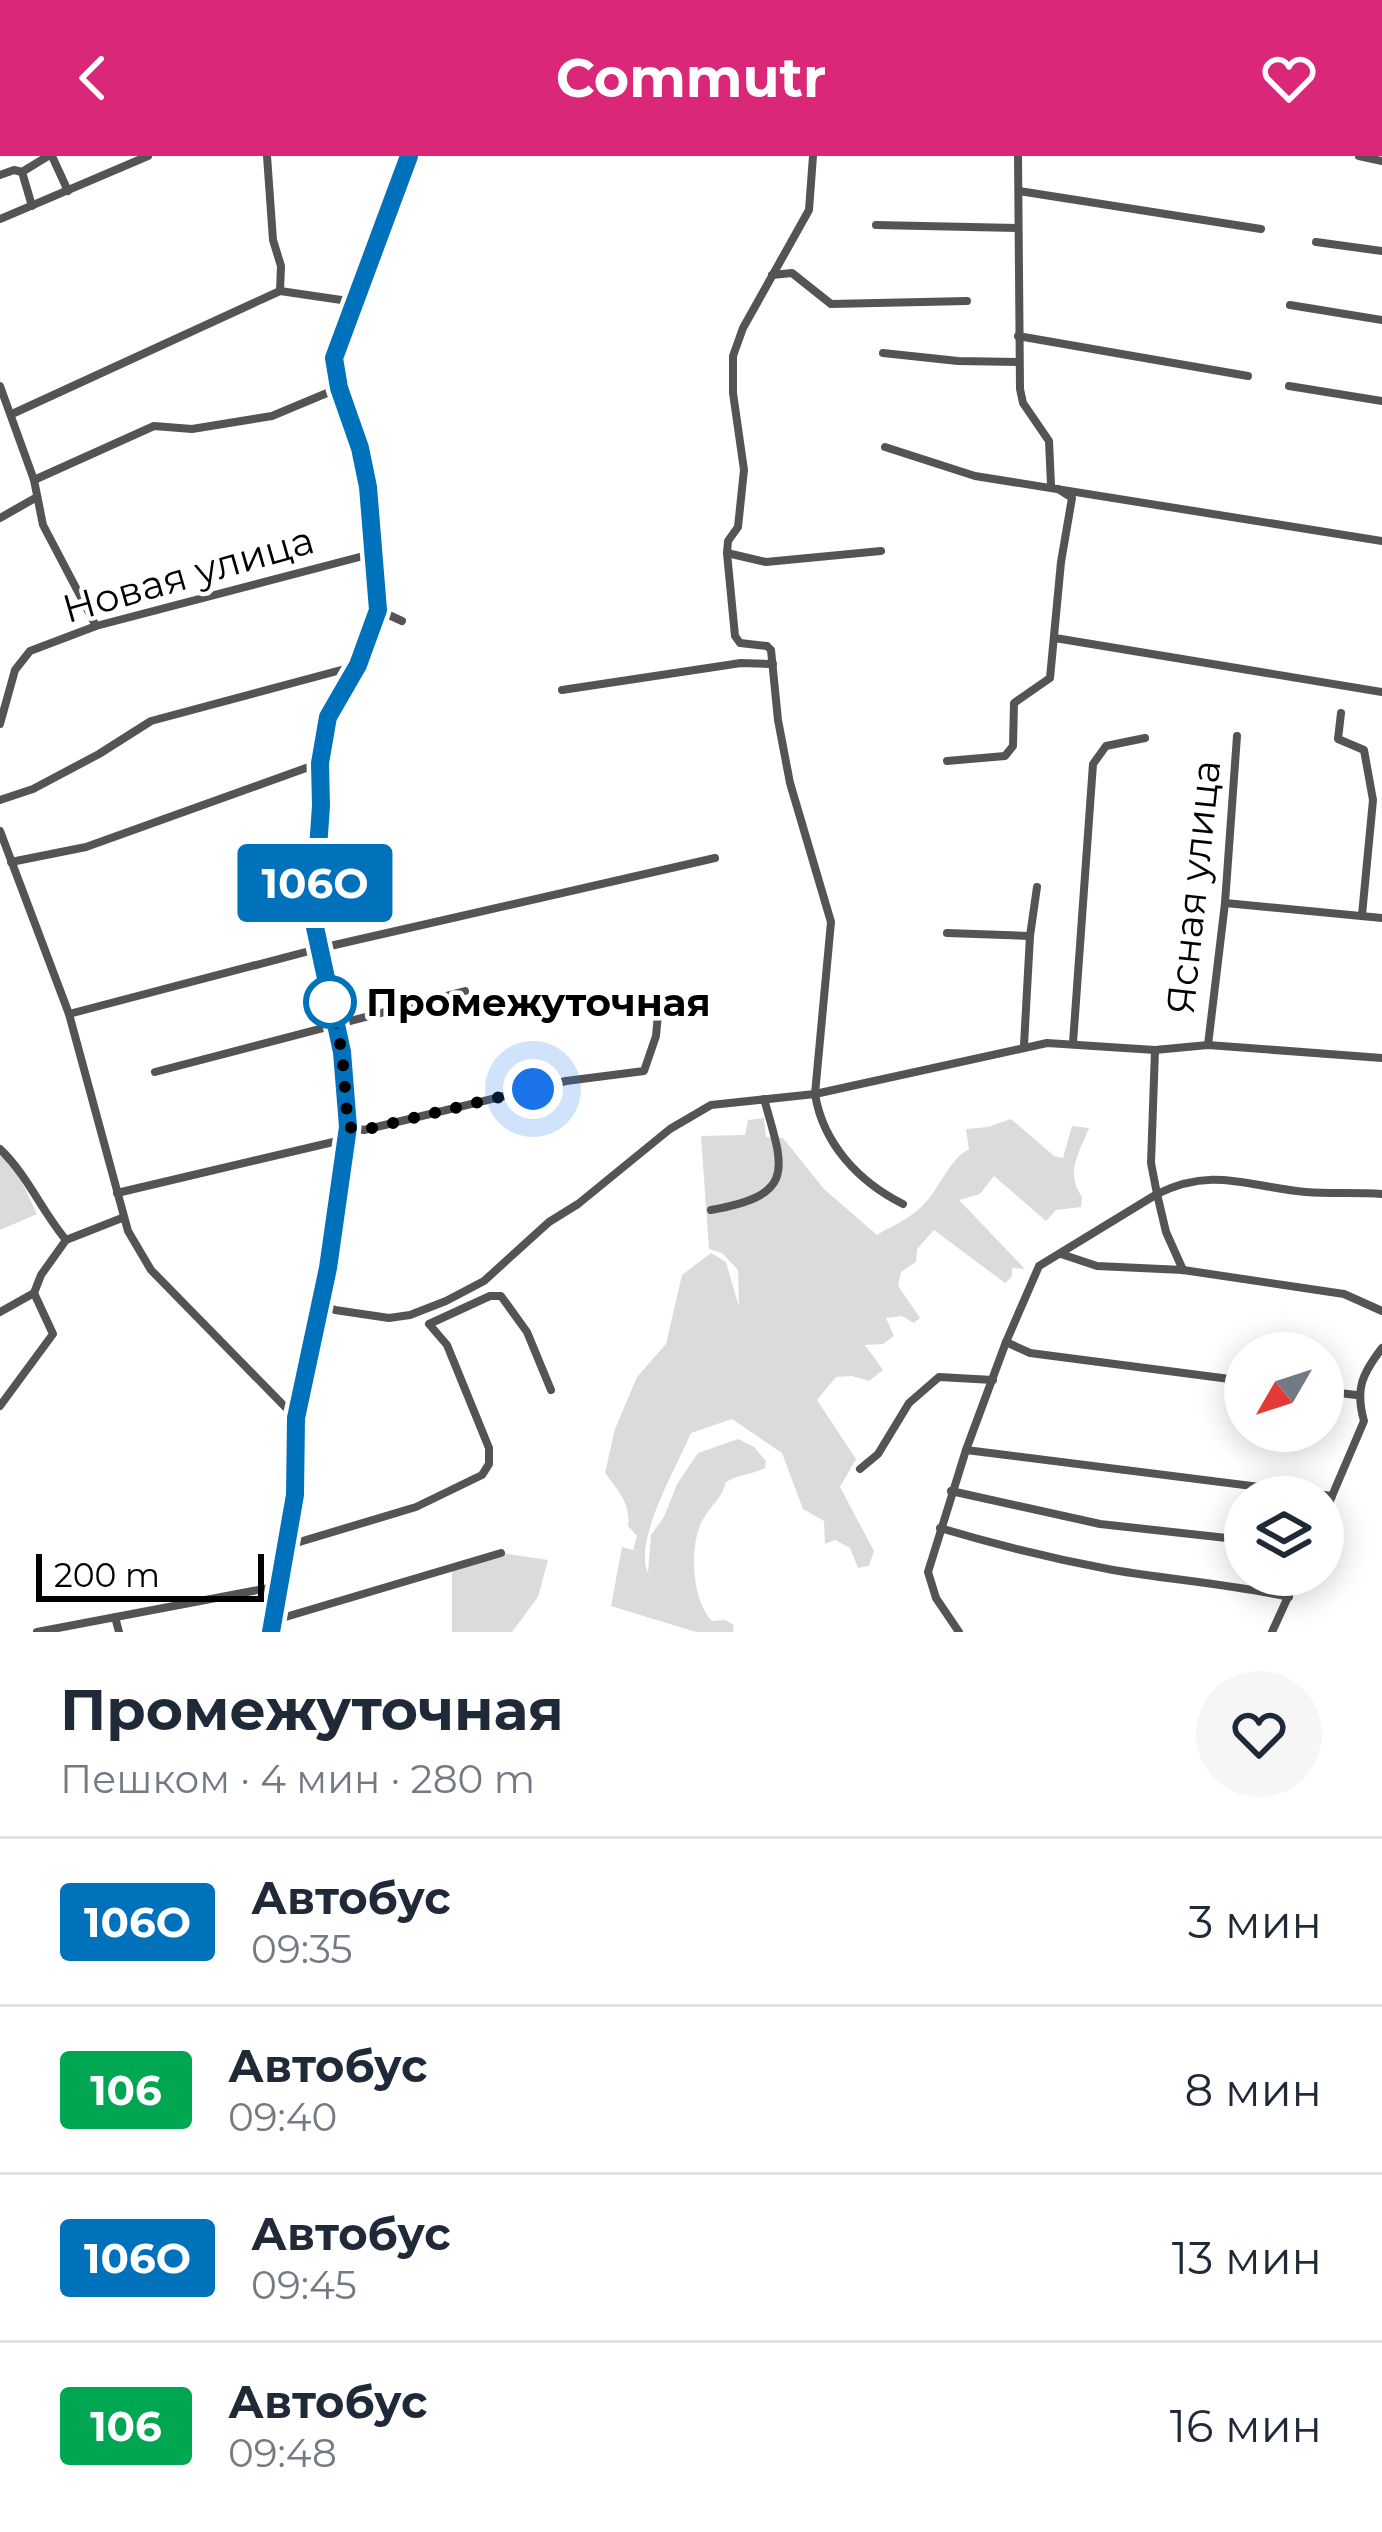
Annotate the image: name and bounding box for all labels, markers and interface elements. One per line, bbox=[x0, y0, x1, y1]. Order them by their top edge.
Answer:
icon: back bbox=[60, 45, 126, 111]
text: Commutr bbox=[556, 45, 826, 111]
icon: heart bbox=[1256, 45, 1322, 111]
street label: Новая улица bbox=[57, 515, 319, 633]
street label: Ясная улица bbox=[1156, 758, 1230, 1016]
line badge: 106О bbox=[231, 844, 399, 922]
text: 106О bbox=[261, 857, 369, 909]
marker: Промежуточная bbox=[305, 977, 355, 1027]
place label: Промежуточная bbox=[366, 978, 711, 1026]
your location bbox=[503, 1059, 563, 1119]
north arrow bbox=[1224, 1332, 1344, 1452]
map controls bbox=[1224, 1332, 1344, 1596]
button: layers bbox=[1224, 1476, 1344, 1596]
scale bar bbox=[36, 1548, 264, 1601]
text: 200 m bbox=[54, 1555, 160, 1595]
button: heart bbox=[1196, 1671, 1322, 1797]
text: Промежуточная bbox=[60, 1675, 564, 1744]
text: Пешком · 4 мин · 280 m bbox=[60, 1755, 535, 1803]
text: Автобус bbox=[251, 1870, 451, 1925]
text: 3 мин bbox=[1188, 1894, 1322, 1949]
text: 106О bbox=[84, 1896, 191, 1948]
text: 09:35 bbox=[251, 1925, 353, 1973]
text: Автобус bbox=[228, 2038, 428, 2093]
text: 8 мин bbox=[1185, 2062, 1322, 2117]
text: 106 bbox=[90, 2064, 162, 2116]
text: 09:40 bbox=[228, 2093, 337, 2141]
text: Автобус bbox=[251, 2206, 451, 2261]
text: 13 мин bbox=[1172, 2230, 1322, 2285]
text: 106О bbox=[84, 2232, 191, 2284]
text: 09:45 bbox=[251, 2261, 357, 2309]
text: Автобус bbox=[228, 2374, 428, 2429]
text: 16 мин bbox=[1170, 2398, 1322, 2453]
text: 106 bbox=[90, 2400, 162, 2452]
text: 09:48 bbox=[228, 2429, 337, 2477]

